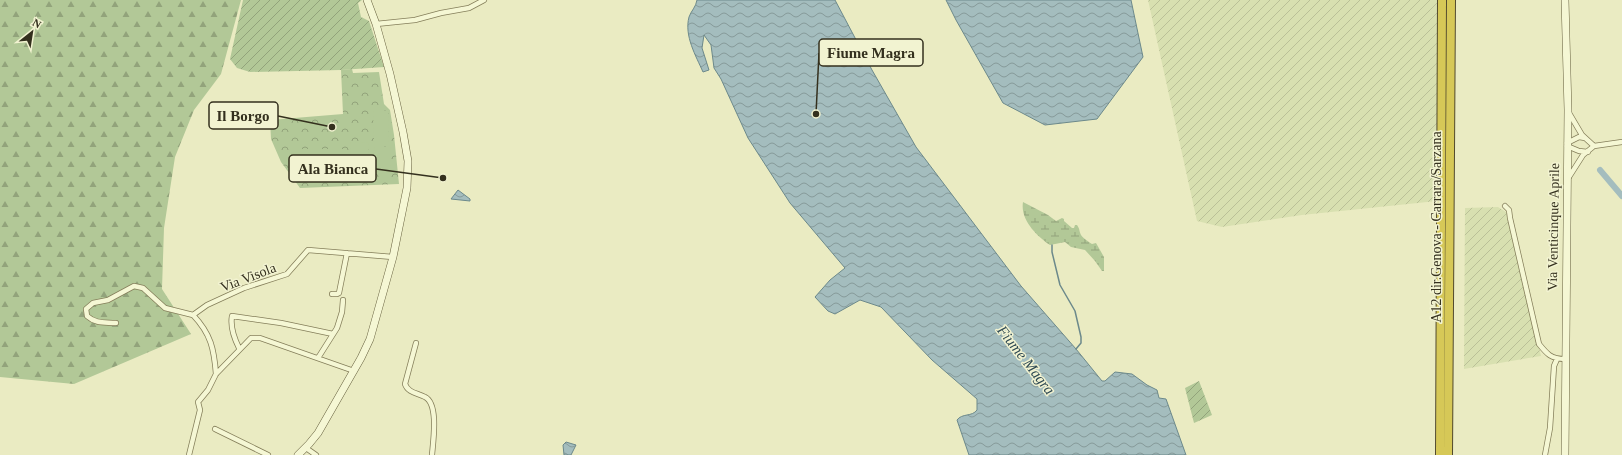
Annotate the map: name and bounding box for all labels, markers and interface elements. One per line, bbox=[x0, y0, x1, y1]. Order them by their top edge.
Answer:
north arrow bbox=[12, 12, 52, 52]
text: N bbox=[31, 16, 43, 31]
callout: Fiume Magra bbox=[819, 39, 923, 66]
text: Fiume Magra bbox=[827, 45, 915, 61]
callout: Il Borgo bbox=[209, 102, 278, 129]
text: Il Borgo bbox=[217, 108, 269, 124]
street label: A12 dir.Genova - Carrara/Sarzana bbox=[1429, 131, 1444, 323]
callout: Ala Bianca bbox=[289, 155, 376, 182]
text: Ala Bianca bbox=[298, 161, 369, 177]
street label: Via Venticinque Aprile bbox=[1545, 163, 1562, 291]
street label: Via Visola bbox=[218, 260, 279, 295]
water label: Fiume Magra bbox=[994, 322, 1058, 398]

